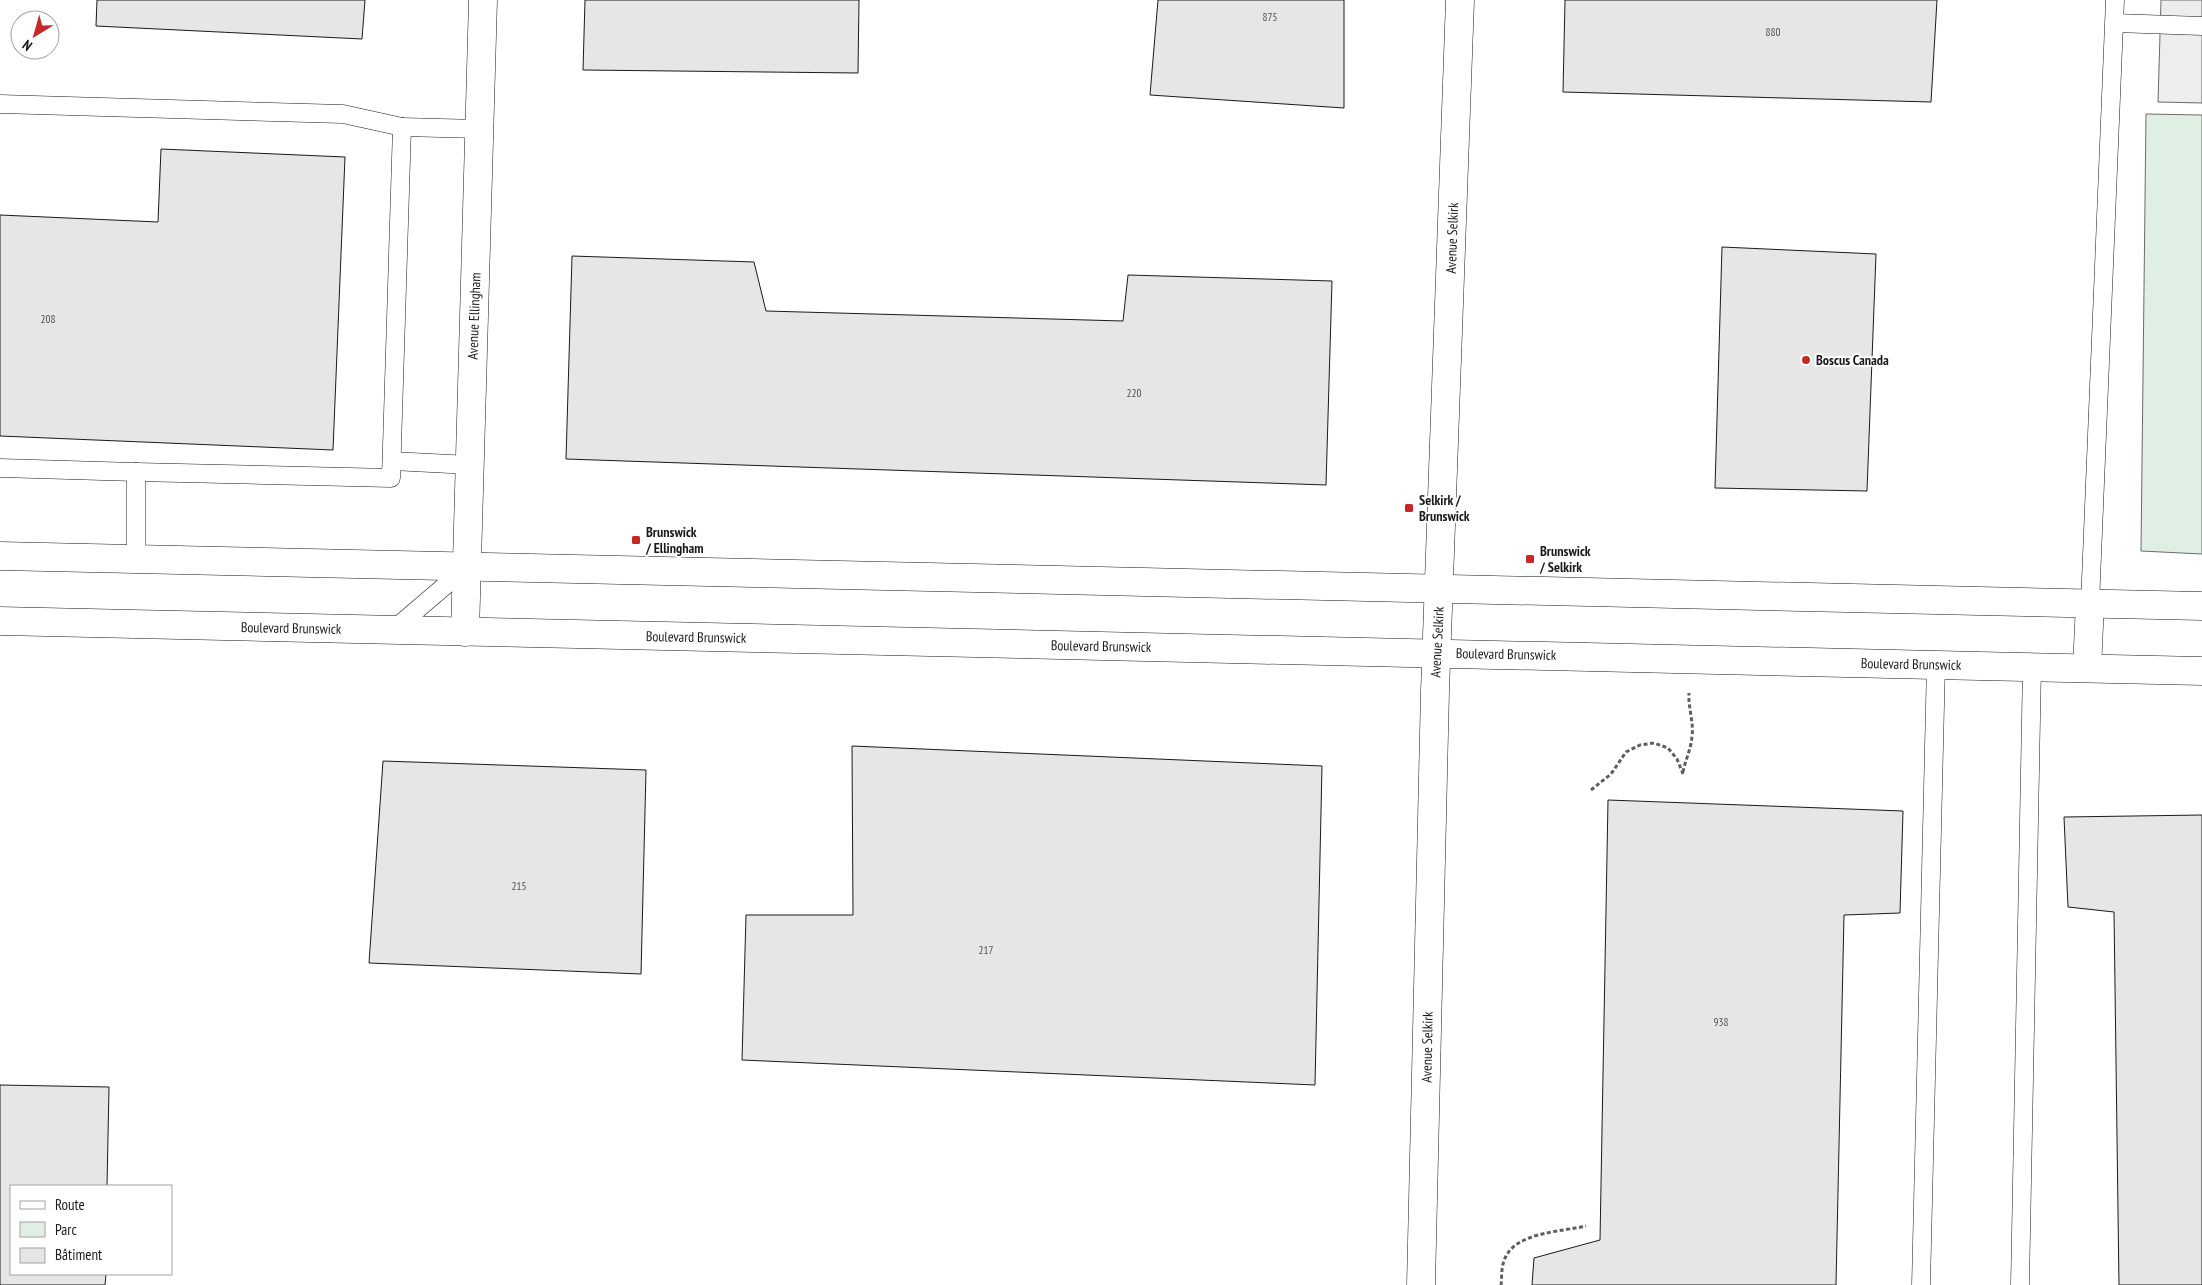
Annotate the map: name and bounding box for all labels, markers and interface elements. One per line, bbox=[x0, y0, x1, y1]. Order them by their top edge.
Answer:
north arrow bbox=[10, 10, 60, 60]
house number: 875 bbox=[1263, 10, 1277, 24]
house number: 880 bbox=[1766, 25, 1780, 39]
text: N bbox=[19, 36, 36, 55]
street label: Avenue Selkirk bbox=[1442, 202, 1462, 274]
street label: Avenue Ellingham bbox=[463, 272, 485, 360]
house number: 208 bbox=[41, 312, 55, 326]
place label: Boscus Canada bbox=[1816, 351, 1889, 369]
marker: Boscus Canada bbox=[1800, 354, 1812, 366]
house number: 220 bbox=[1127, 386, 1141, 400]
place label: Selkirk / Brunswick bbox=[1419, 491, 1470, 525]
marker: Selkirk / Brunswick bbox=[1403, 502, 1415, 514]
place label: Brunswick / Ellingham bbox=[645, 523, 704, 557]
marker: Brunswick / Ellingham bbox=[630, 534, 642, 546]
place label: Brunswick / Selkirk bbox=[1539, 542, 1591, 576]
marker: Brunswick / Selkirk bbox=[1524, 553, 1536, 565]
street label: Avenue Selkirk bbox=[1426, 605, 1448, 678]
street label: Boulevard Brunswick bbox=[241, 618, 342, 638]
street label: Boulevard Brunswick bbox=[646, 627, 747, 647]
street label: Boulevard Brunswick bbox=[1051, 636, 1152, 656]
street label: Boulevard Brunswick bbox=[1456, 644, 1557, 664]
street label: Boulevard Brunswick bbox=[1861, 654, 1962, 674]
house number: 215 bbox=[512, 879, 526, 893]
house number: 217 bbox=[979, 943, 993, 957]
street label: Avenue Selkirk bbox=[1417, 1011, 1437, 1083]
house number: 938 bbox=[1714, 1015, 1728, 1029]
legend bbox=[10, 1185, 172, 1275]
text: Route bbox=[55, 1195, 85, 1214]
text: Parc bbox=[55, 1220, 77, 1239]
text: Bâtiment bbox=[55, 1245, 102, 1264]

